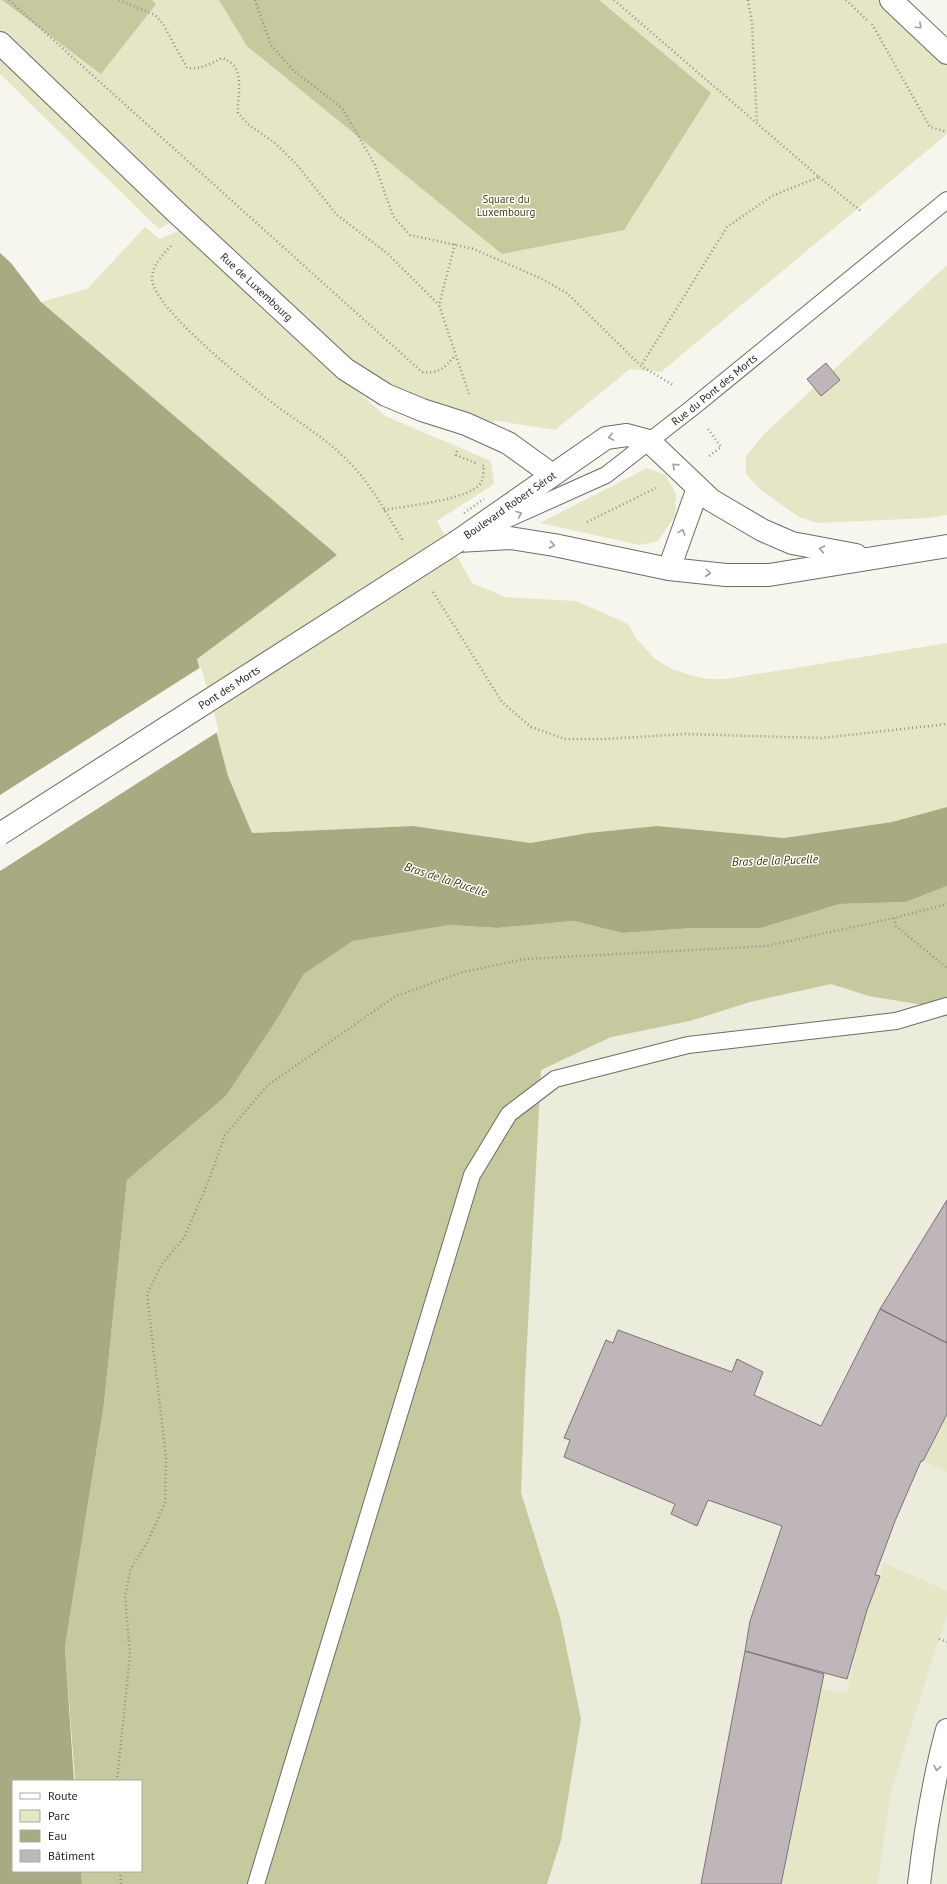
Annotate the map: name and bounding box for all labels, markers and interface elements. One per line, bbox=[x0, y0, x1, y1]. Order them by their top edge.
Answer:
one-way arrow bbox=[914, 22, 922, 29]
park label: Square du Luxembourg bbox=[477, 192, 535, 219]
street label: Rue de Luxembourg bbox=[217, 250, 296, 324]
street label: Rue du Pont des Morts bbox=[669, 351, 760, 428]
one-way arrow bbox=[608, 433, 614, 441]
one-way arrow bbox=[672, 463, 680, 471]
street label: Boulevard Robert Sérot bbox=[461, 468, 559, 542]
one-way arrow bbox=[515, 511, 523, 519]
one-way arrow bbox=[678, 529, 686, 536]
one-way arrow bbox=[549, 540, 555, 549]
one-way arrow bbox=[819, 546, 825, 554]
one-way arrow bbox=[704, 568, 711, 577]
street label: Pont des Morts bbox=[196, 662, 263, 712]
water label: Bras de la Pucelle bbox=[732, 851, 819, 869]
water label: Bras de la Pucelle bbox=[403, 859, 490, 900]
one-way arrow bbox=[934, 1765, 942, 1771]
legend bbox=[12, 1780, 142, 1872]
text: Route bbox=[48, 1788, 78, 1803]
text: Parc bbox=[48, 1808, 70, 1823]
text: Eau bbox=[48, 1828, 67, 1843]
text: Bâtiment bbox=[48, 1848, 95, 1863]

